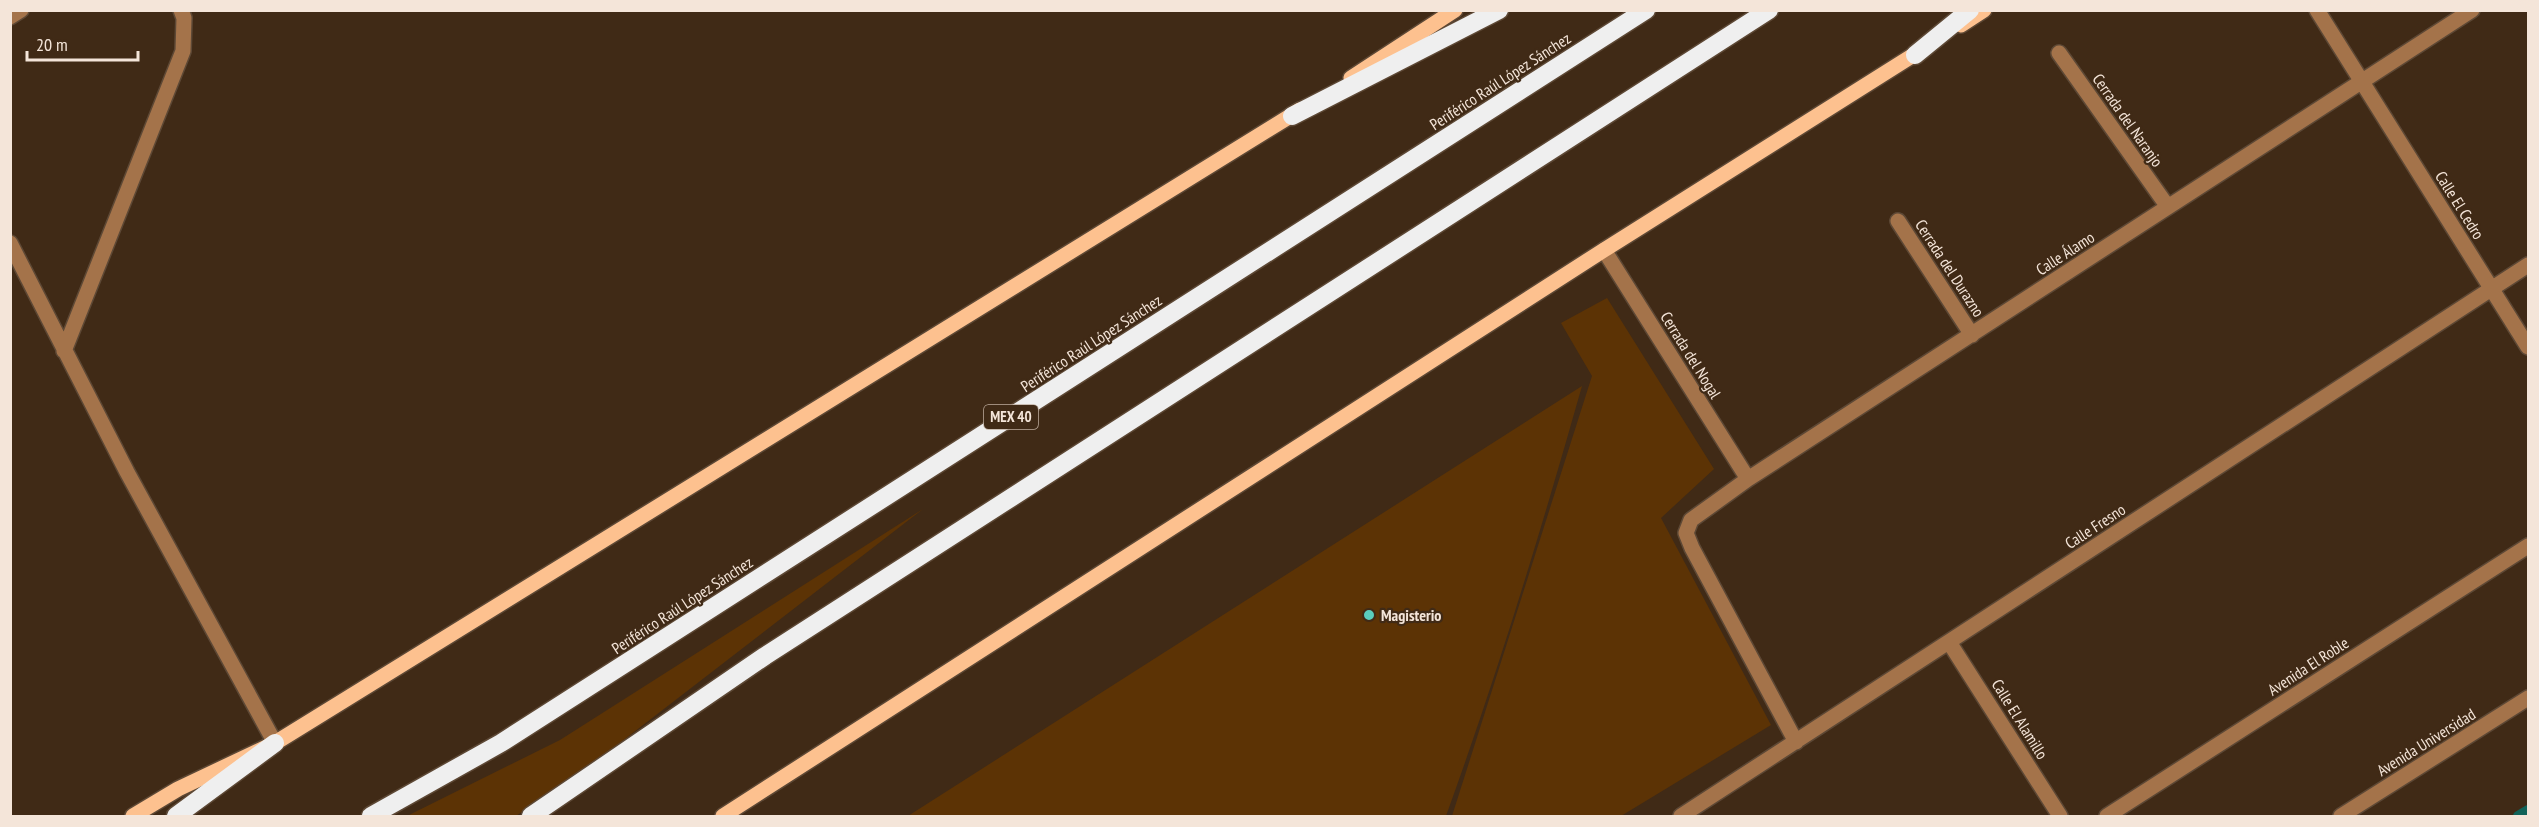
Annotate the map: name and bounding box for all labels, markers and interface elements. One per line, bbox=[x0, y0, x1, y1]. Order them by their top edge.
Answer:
scale bar bbox=[27, 24, 138, 62]
street label: Periférico Raúl López Sánchez bbox=[1426, 28, 1574, 134]
text: 20 m bbox=[36, 33, 68, 56]
street label: Cerrada del Naranjo bbox=[2088, 70, 2168, 171]
street label: Calle El Cedro bbox=[2431, 167, 2489, 243]
street label: Cerrada del Durazno bbox=[1911, 216, 1989, 320]
street label: Calle Álamo bbox=[2032, 227, 2098, 279]
street label: Periférico Raúl López Sánchez bbox=[1017, 290, 1165, 396]
street label: Cerrada del Nogal bbox=[1656, 308, 1726, 402]
road number: MEX 40 bbox=[984, 405, 1038, 429]
street label: Calle Fresno bbox=[2061, 499, 2129, 553]
street label: Periférico Raúl López Sánchez bbox=[608, 552, 756, 658]
place label: Magisterio bbox=[1381, 605, 1441, 625]
marker: Magisterio bbox=[1362, 608, 1376, 622]
street label: Avenida El Roble bbox=[2264, 632, 2352, 700]
street label: Calle El Alamillo bbox=[1988, 675, 2052, 763]
street label: Avenida Universidad bbox=[2373, 704, 2479, 780]

